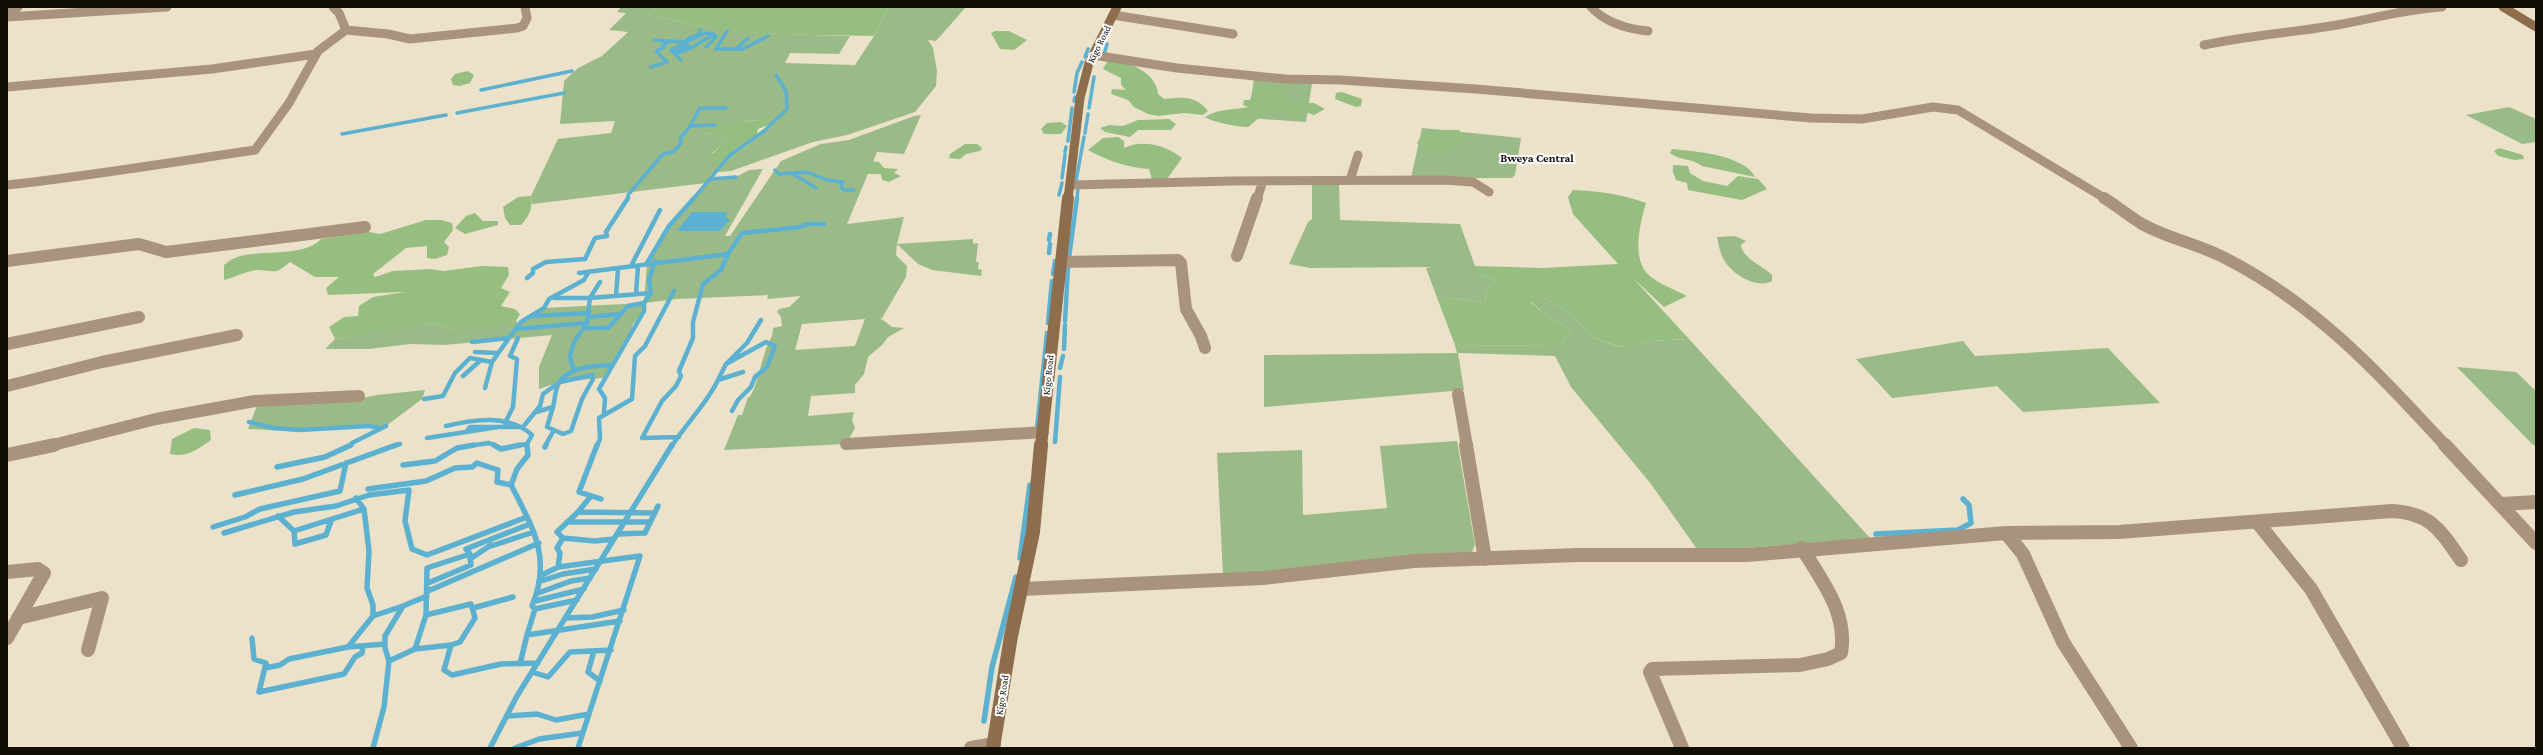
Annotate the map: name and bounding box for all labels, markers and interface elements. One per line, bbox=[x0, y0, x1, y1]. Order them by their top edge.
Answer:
street label: Kigo Road bbox=[1085, 23, 1113, 65]
district label: Bweya Central bbox=[1500, 151, 1574, 165]
street label: Kigo Road bbox=[1040, 354, 1056, 396]
street label: Kigo Road bbox=[993, 674, 1011, 716]

